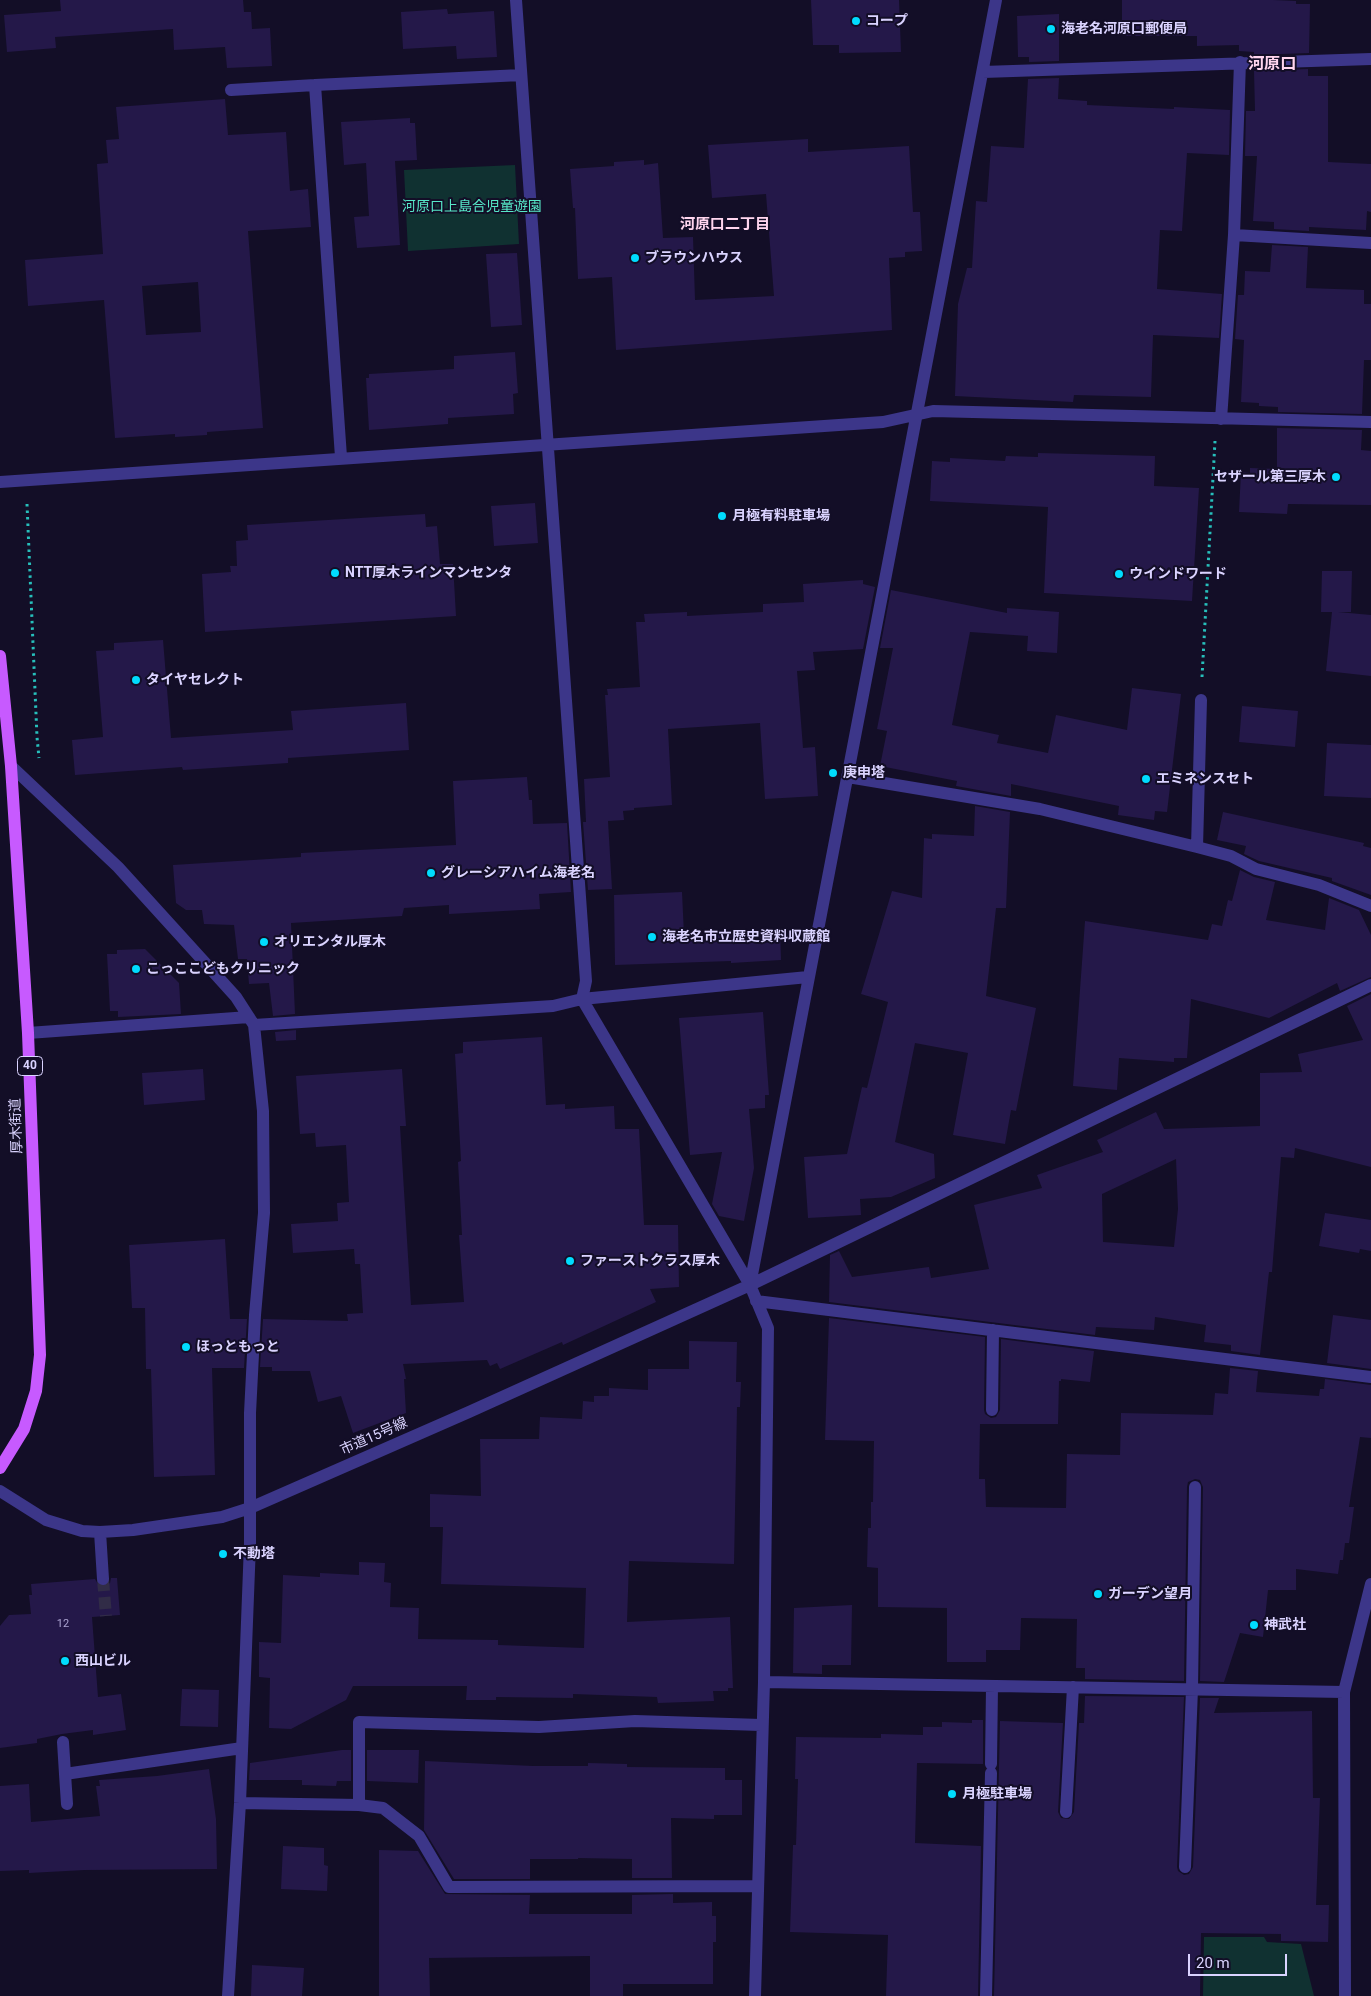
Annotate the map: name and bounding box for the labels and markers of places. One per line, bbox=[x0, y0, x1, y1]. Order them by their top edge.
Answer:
place label: コープ bbox=[866, 13, 908, 29]
marker: コープ bbox=[850, 15, 862, 27]
place label: 海老名河原口郵便局 bbox=[1061, 21, 1187, 37]
marker: 海老名河原口郵便局 bbox=[1045, 23, 1057, 35]
place label: ブラウンハウス bbox=[645, 250, 743, 266]
marker: ブラウンハウス bbox=[629, 252, 641, 264]
place label: セザール第三厚木 bbox=[1214, 469, 1326, 485]
marker: セザール第三厚木 bbox=[1330, 471, 1342, 483]
place label: 月極有料駐車場 bbox=[732, 508, 830, 524]
marker: 月極有料駐車場 bbox=[716, 510, 728, 522]
place label: NTT厚木ラインマンセンタ bbox=[345, 565, 512, 581]
place label: ウインドワード bbox=[1129, 566, 1227, 582]
marker: NTT厚木ラインマンセンタ bbox=[329, 567, 341, 579]
marker: ウインドワード bbox=[1113, 568, 1125, 580]
place label: タイヤセレクト bbox=[146, 672, 244, 688]
marker: タイヤセレクト bbox=[130, 674, 142, 686]
place label: 庚申塔 bbox=[843, 765, 885, 781]
marker: 庚申塔 bbox=[827, 767, 839, 779]
place label: エミネンスセト bbox=[1156, 771, 1254, 787]
marker: エミネンスセト bbox=[1140, 773, 1152, 785]
place label: グレーシアハイム海老名 bbox=[441, 865, 595, 881]
marker: グレーシアハイム海老名 bbox=[425, 867, 437, 879]
place label: 海老名市立歴史資料収蔵館 bbox=[662, 929, 830, 945]
marker: 海老名市立歴史資料収蔵館 bbox=[646, 931, 658, 943]
place label: オリエンタル厚木 bbox=[274, 934, 386, 950]
marker: オリエンタル厚木 bbox=[258, 936, 270, 948]
place label: こっここどもクリニック bbox=[146, 961, 300, 977]
marker: こっここどもクリニック bbox=[130, 963, 142, 975]
place label: ファーストクラス厚木 bbox=[580, 1253, 720, 1269]
marker: ファーストクラス厚木 bbox=[564, 1255, 576, 1267]
place label: ほっともっと bbox=[196, 1339, 280, 1355]
marker: ほっともっと bbox=[180, 1341, 192, 1353]
place label: 不動塔 bbox=[233, 1546, 275, 1562]
marker: 不動塔 bbox=[217, 1548, 229, 1560]
place label: ガーデン望月 bbox=[1108, 1586, 1192, 1602]
marker: ガーデン望月 bbox=[1092, 1588, 1104, 1600]
place label: 神武社 bbox=[1264, 1617, 1306, 1633]
marker: 神武社 bbox=[1248, 1619, 1260, 1631]
place label: 西山ビル bbox=[75, 1653, 131, 1669]
marker: 西山ビル bbox=[59, 1655, 71, 1667]
place label: 月極駐車場 bbox=[962, 1786, 1032, 1802]
marker: 月極駐車場 bbox=[946, 1788, 958, 1800]

